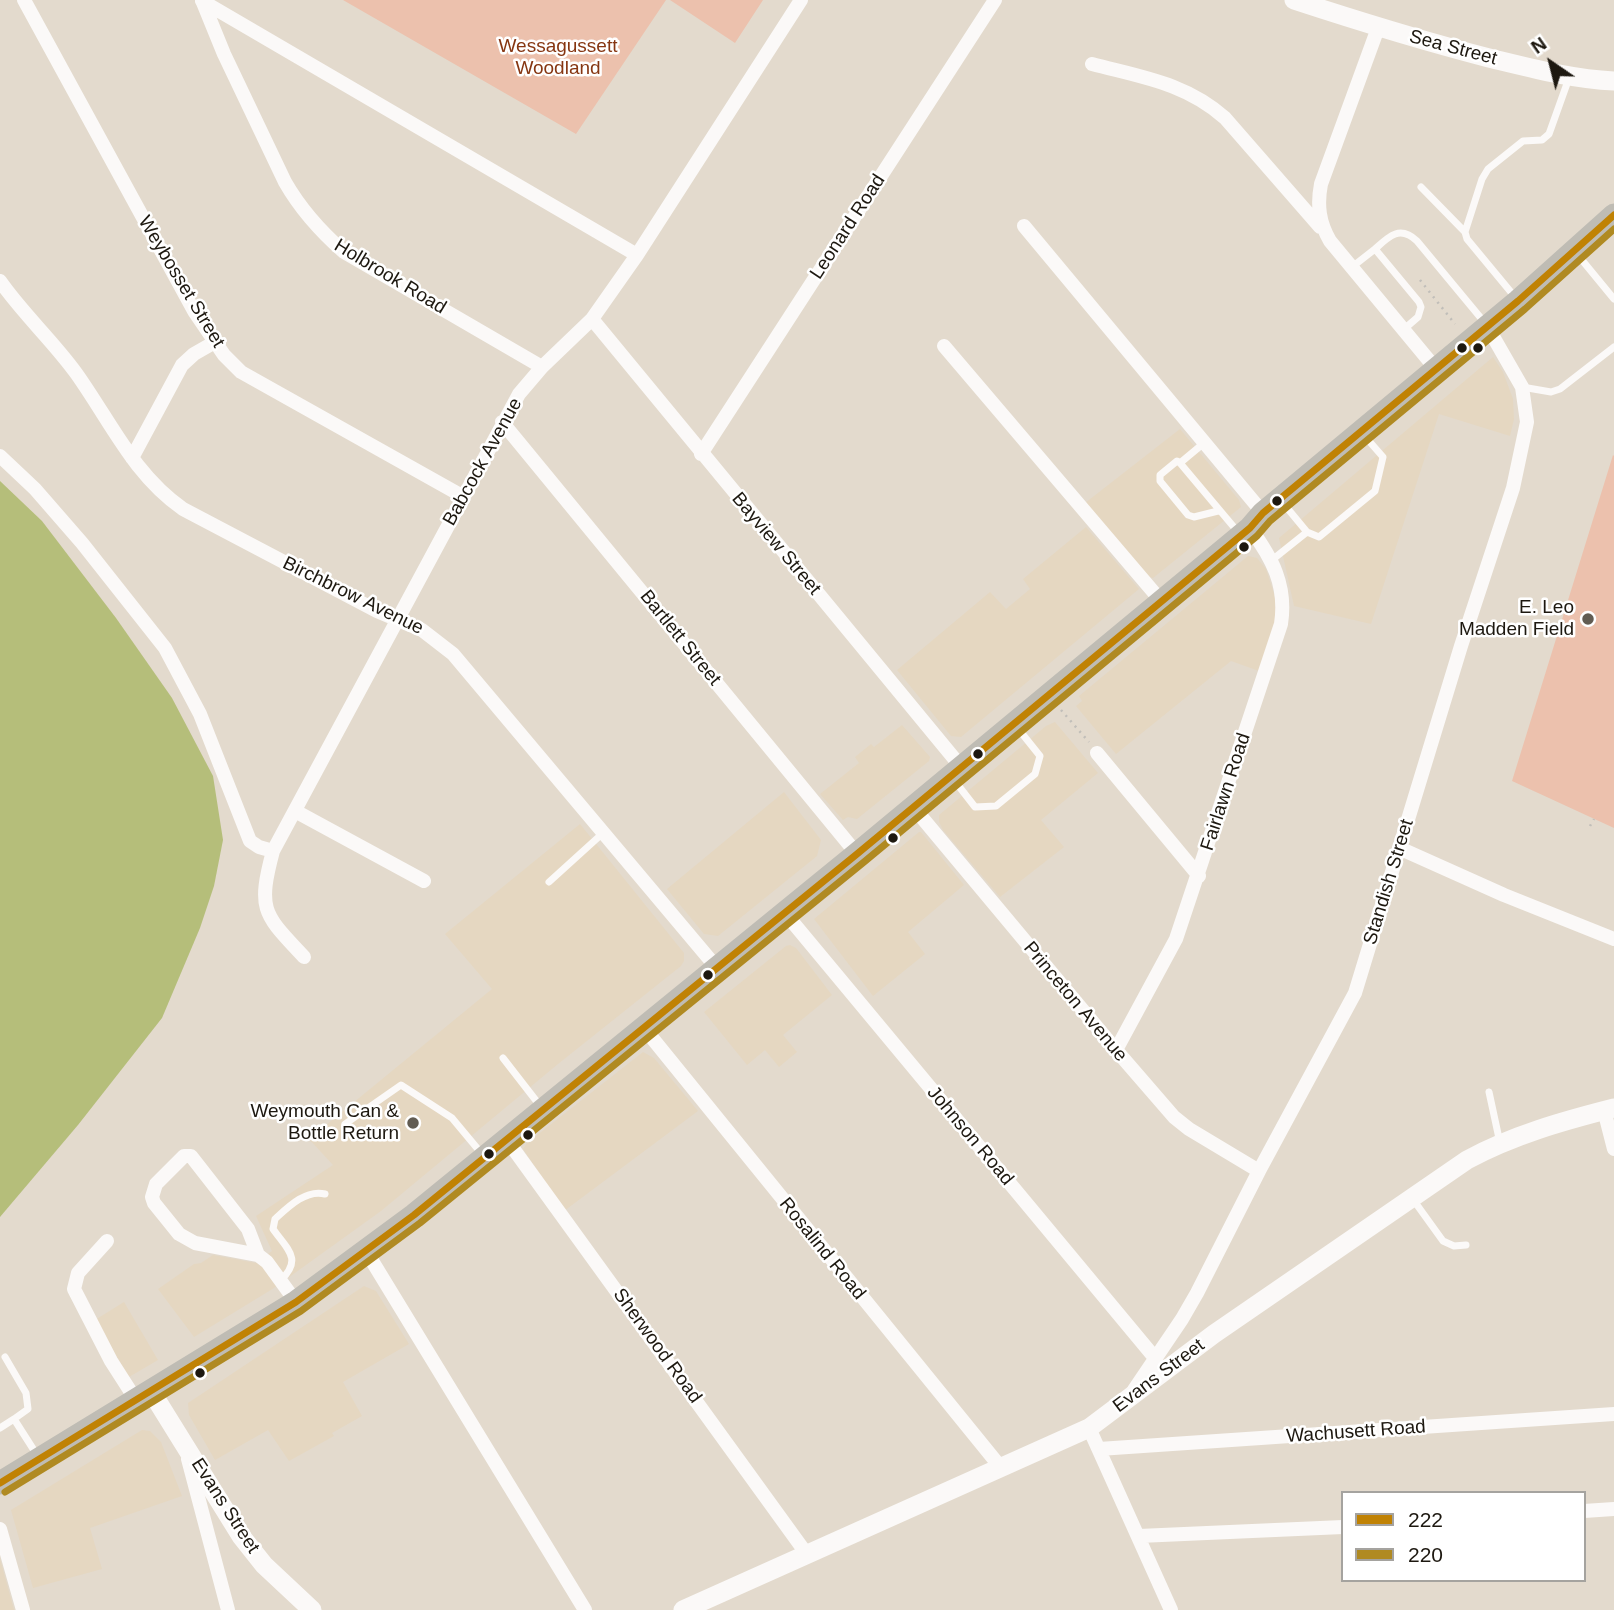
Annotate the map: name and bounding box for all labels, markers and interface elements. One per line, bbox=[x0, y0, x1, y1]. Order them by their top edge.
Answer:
street label: Sea Street bbox=[1407, 25, 1499, 71]
north arrow bbox=[1516, 28, 1586, 98]
text: N bbox=[1527, 33, 1550, 58]
park label: Wessagussett Woodland bbox=[499, 36, 617, 80]
street label: Leonard Road bbox=[806, 170, 890, 284]
street label: Weybosset Street bbox=[133, 212, 229, 352]
street label: Holbrook Road bbox=[330, 235, 450, 319]
unlabelled marker bbox=[1455, 341, 1469, 355]
unlabelled marker bbox=[1471, 341, 1485, 355]
street label: Babcock Avenue bbox=[439, 394, 527, 530]
street label: Bayview Street bbox=[727, 488, 825, 600]
unlabelled marker bbox=[1270, 494, 1284, 508]
unlabelled marker bbox=[1237, 540, 1251, 554]
street label: Birchbrow Avenue bbox=[279, 552, 427, 640]
street label: Bartlett Street bbox=[635, 586, 725, 690]
place label: E. Leo Madden Field bbox=[1459, 597, 1574, 641]
marker: E. Leo Madden Field bbox=[1580, 611, 1596, 627]
street label: Fairlawn Road bbox=[1196, 730, 1256, 854]
unlabelled marker bbox=[971, 747, 985, 761]
street label: Standish Street bbox=[1359, 817, 1419, 947]
unlabelled marker bbox=[886, 831, 900, 845]
street label: Princeton Avenue bbox=[1018, 937, 1132, 1067]
unlabelled marker bbox=[701, 968, 715, 982]
street label: Johnson Road bbox=[922, 1082, 1018, 1190]
place label: Weymouth Can & Bottle Return bbox=[250, 1101, 399, 1145]
marker: Weymouth Can & Bottle Return bbox=[405, 1115, 421, 1131]
unlabelled marker bbox=[521, 1128, 535, 1142]
unlabelled marker bbox=[482, 1147, 496, 1161]
street label: Rosalind Road bbox=[774, 1193, 870, 1305]
street label: Sherwood Road bbox=[608, 1284, 706, 1408]
street label: Evans Street bbox=[1109, 1334, 1209, 1418]
unlabelled marker bbox=[193, 1366, 207, 1380]
street label: Wachusett Road bbox=[1285, 1416, 1427, 1448]
street label: Evans Street bbox=[186, 1454, 264, 1558]
legend bbox=[1341, 1491, 1586, 1582]
text: 222 bbox=[1408, 1508, 1443, 1531]
text: 220 bbox=[1408, 1543, 1443, 1566]

